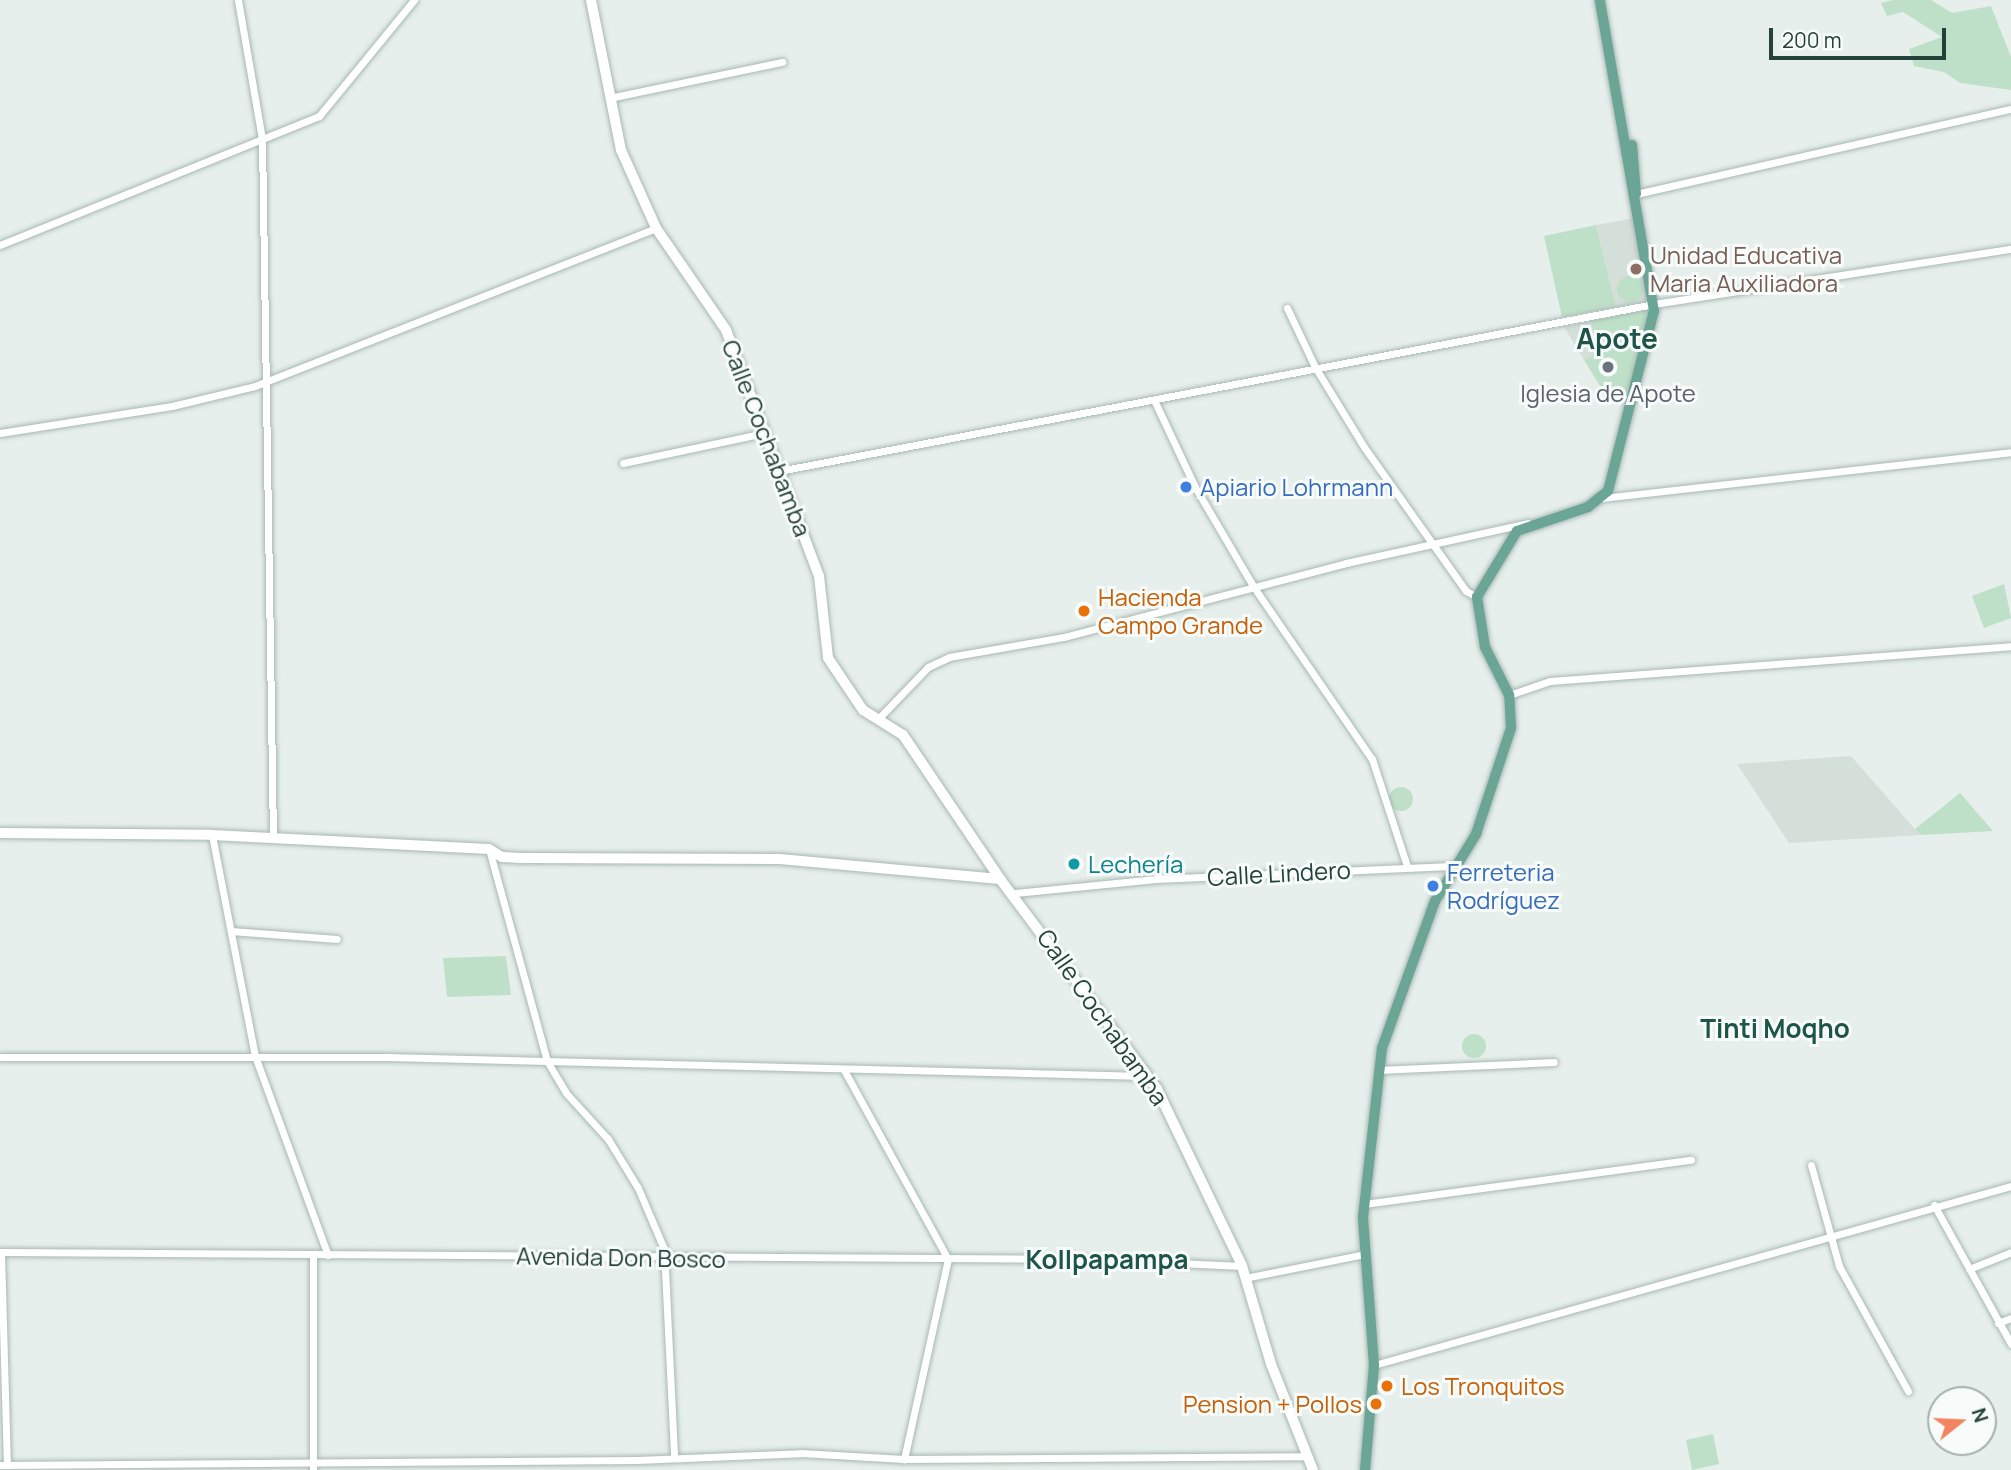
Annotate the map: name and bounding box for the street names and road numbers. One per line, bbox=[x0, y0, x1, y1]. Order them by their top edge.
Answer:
street label: Calle Cochabamba bbox=[716, 336, 818, 540]
street label: Calle Lindero bbox=[1207, 855, 1351, 891]
street label: Calle Cochabamba bbox=[1031, 923, 1175, 1111]
street label: Avenida Don Bosco bbox=[516, 1241, 726, 1273]

